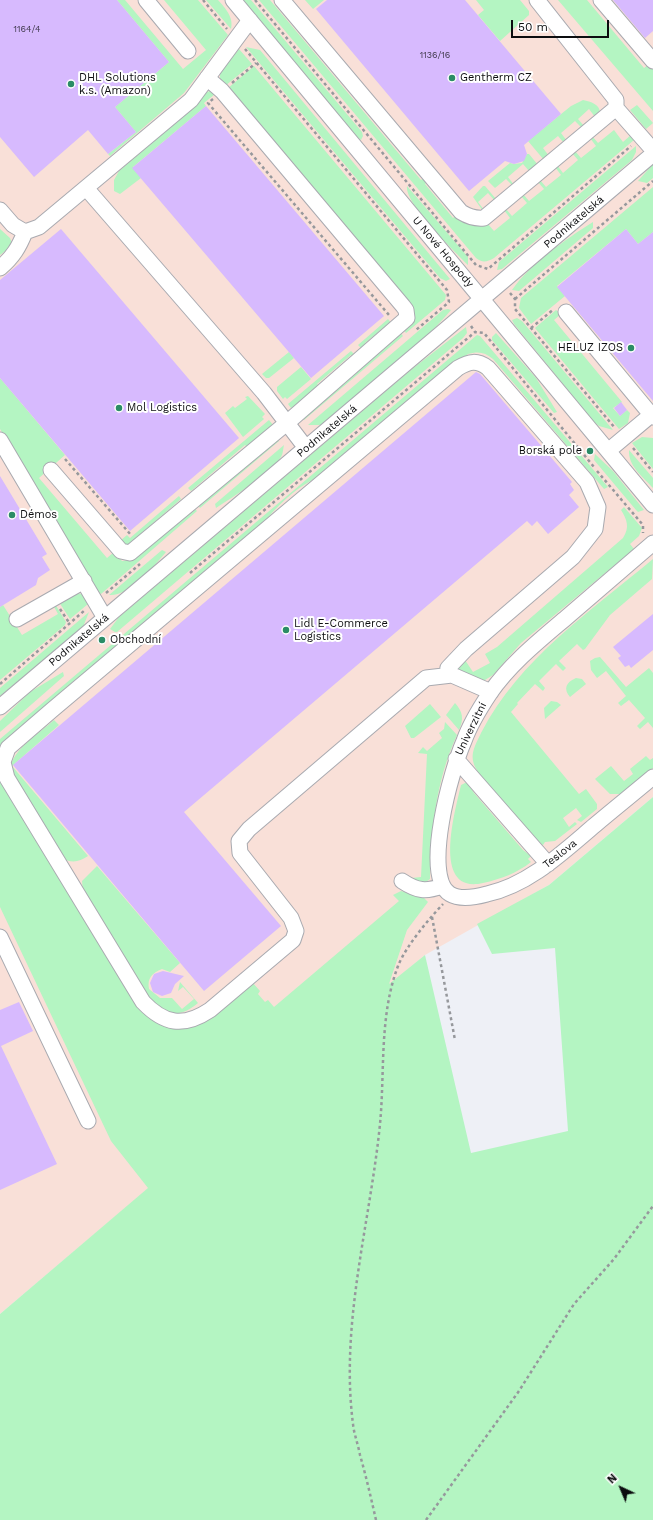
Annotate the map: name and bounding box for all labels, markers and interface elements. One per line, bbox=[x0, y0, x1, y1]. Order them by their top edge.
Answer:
scale bar bbox=[513, 12, 611, 38]
text: 50 m bbox=[518, 20, 548, 34]
house number: 1164/4 bbox=[13, 24, 41, 34]
house number: 1136/16 bbox=[420, 50, 450, 60]
place label: DHL Solutions k.s. (Amazon) bbox=[79, 71, 156, 97]
place label: Gentherm CZ bbox=[460, 71, 532, 85]
marker: Gentherm CZ bbox=[447, 73, 457, 83]
marker: DHL Solutions k.s. (Amazon) bbox=[66, 79, 76, 89]
street label: Podnikatelská bbox=[541, 193, 607, 251]
street label: U Nové Hospody bbox=[410, 214, 476, 290]
place label: HELUZ IZOS bbox=[558, 341, 623, 355]
marker: HELUZ IZOS bbox=[626, 343, 636, 353]
place label: Mol Logistics bbox=[127, 401, 197, 415]
street label: Podnikatelská bbox=[294, 402, 360, 460]
marker: Mol Logistics bbox=[114, 403, 124, 413]
place label: Borská pole bbox=[519, 444, 582, 458]
marker: Borská pole bbox=[585, 446, 595, 456]
place label: Démos bbox=[20, 508, 57, 522]
marker: Démos bbox=[7, 510, 17, 520]
street label: Podnikatelská bbox=[46, 611, 112, 669]
place label: Lidl E-Commerce Logistics bbox=[294, 617, 388, 643]
marker: Lidl E-Commerce Logistics bbox=[281, 625, 291, 635]
place label: Obchodní bbox=[110, 633, 161, 647]
marker: Obchodní bbox=[97, 635, 107, 645]
street label: Univerzitní bbox=[453, 700, 489, 758]
street label: Teslova bbox=[540, 837, 580, 871]
north arrow bbox=[601, 1468, 641, 1508]
text: N bbox=[605, 1471, 620, 1487]

